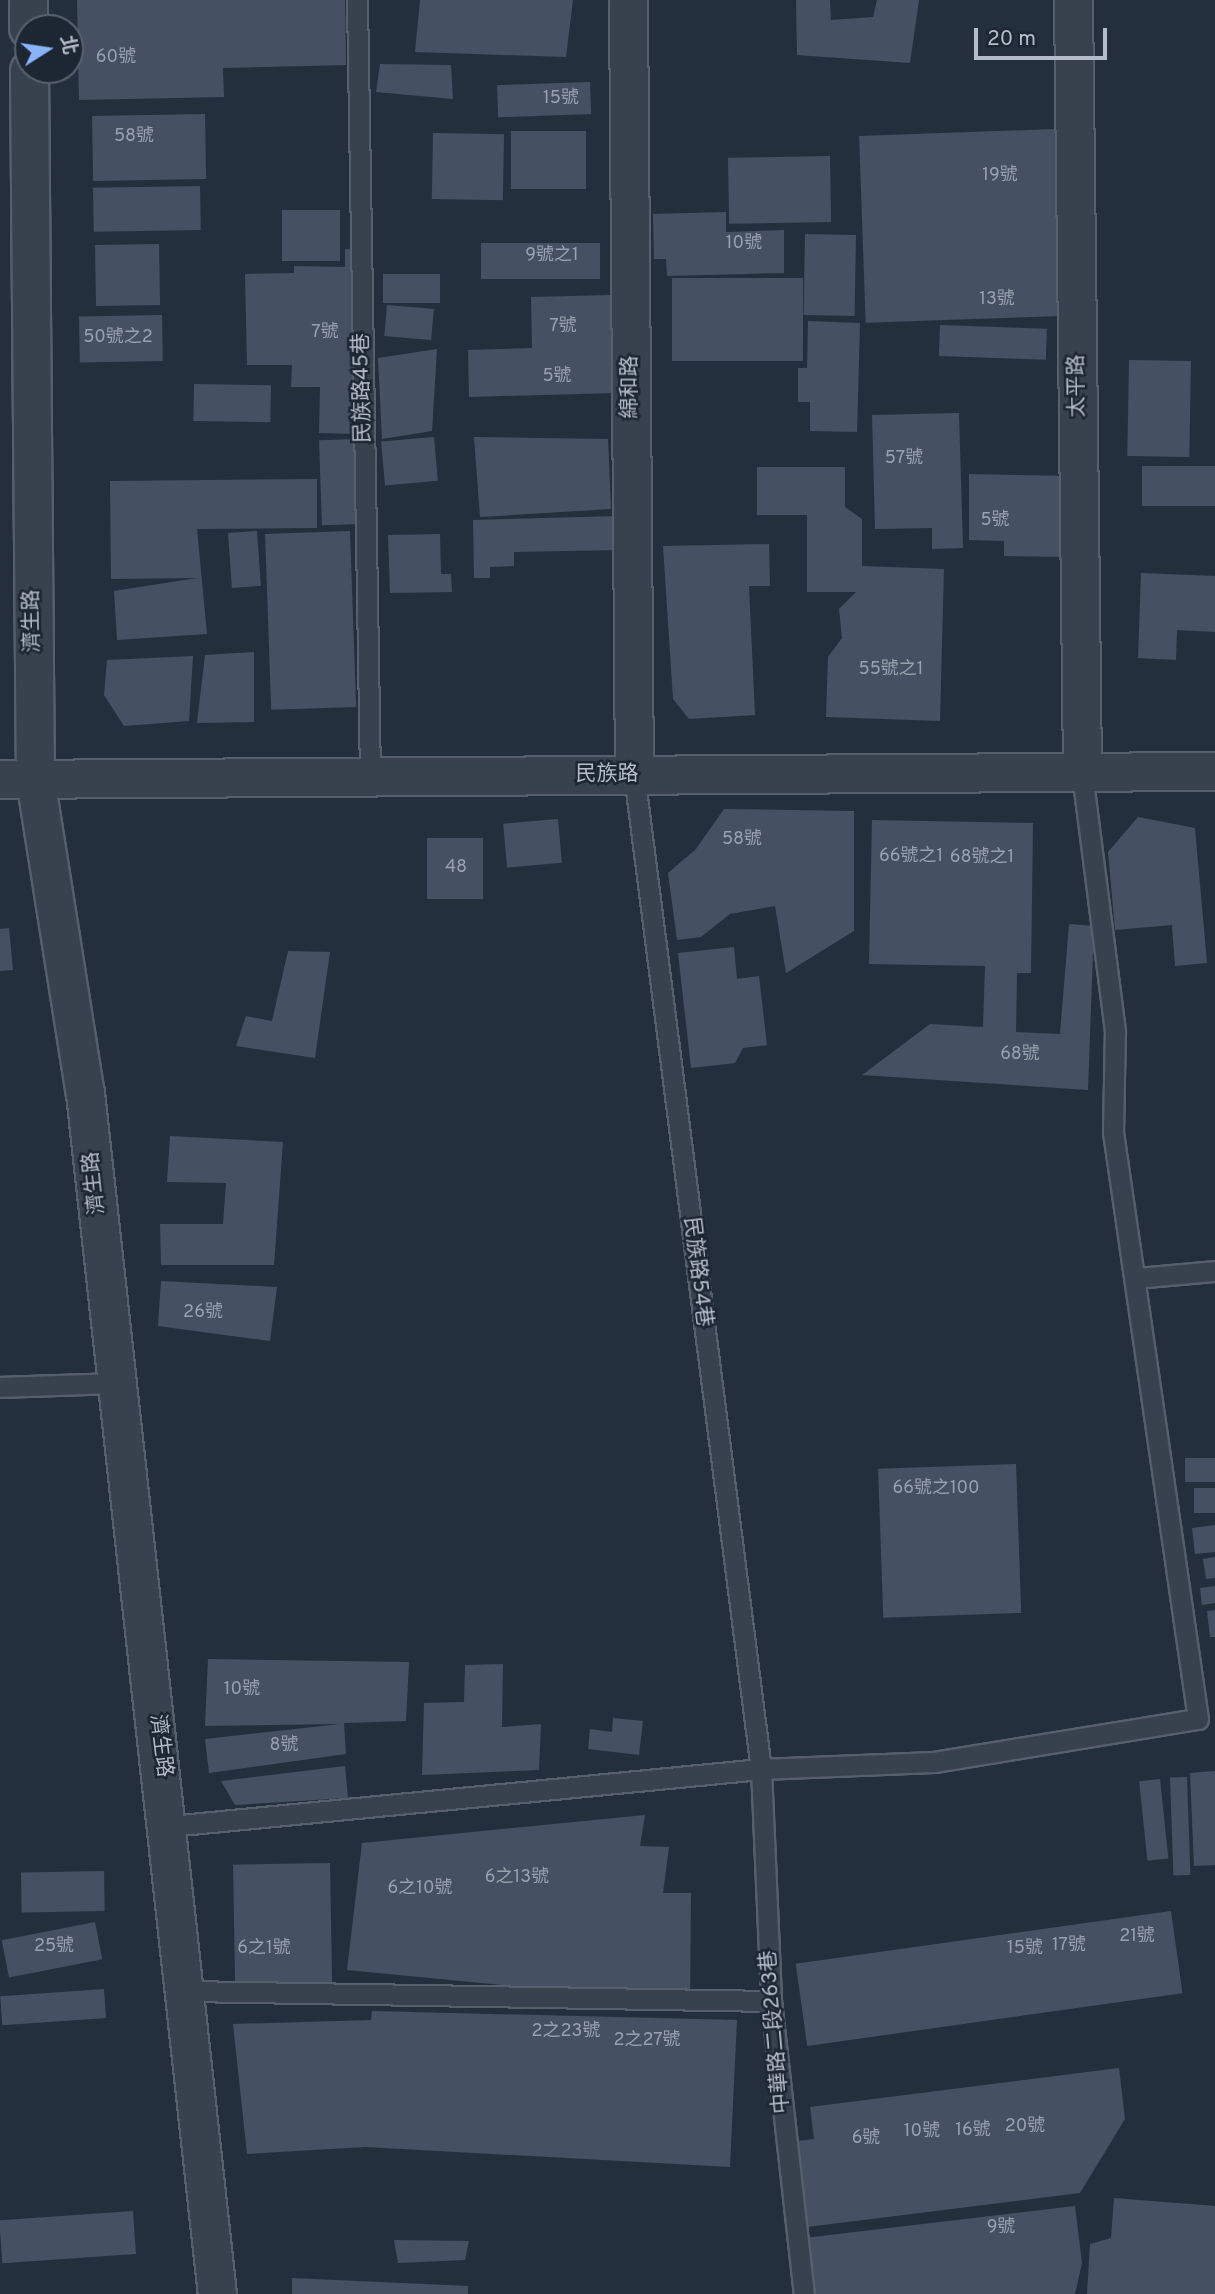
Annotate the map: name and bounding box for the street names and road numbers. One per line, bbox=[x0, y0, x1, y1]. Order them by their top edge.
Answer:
street label: 民族路45巷 bbox=[349, 333, 377, 443]
street label: 太平路 bbox=[1065, 354, 1091, 418]
street label: 綿和路 bbox=[618, 356, 644, 418]
street label: 濟生路 bbox=[20, 589, 46, 653]
street label: 民族路 bbox=[576, 762, 638, 788]
street label: 濟生路 bbox=[79, 1150, 111, 1216]
street label: 民族路54巷 bbox=[678, 1216, 716, 1328]
street label: 濟生路 bbox=[144, 1713, 176, 1779]
street label: 中華路二段263巷 bbox=[756, 1949, 796, 2115]

